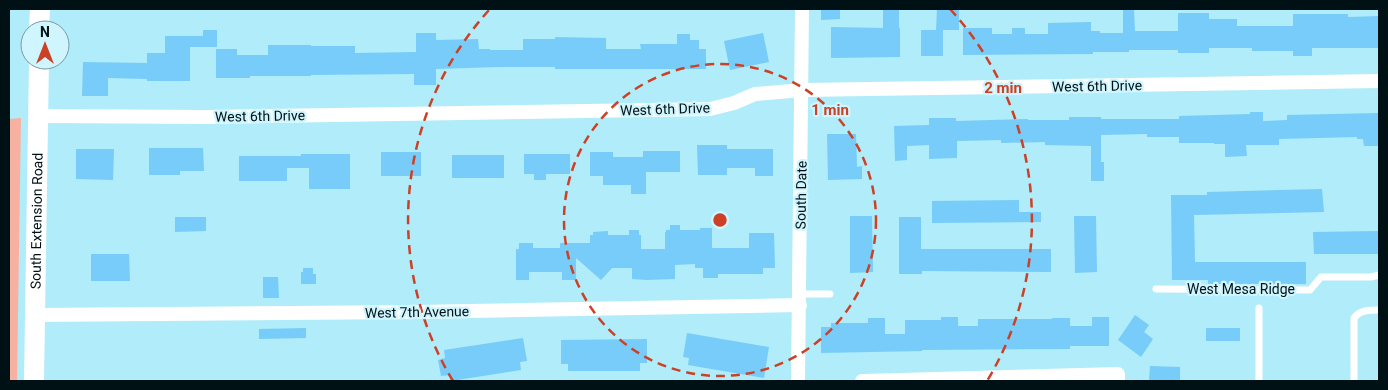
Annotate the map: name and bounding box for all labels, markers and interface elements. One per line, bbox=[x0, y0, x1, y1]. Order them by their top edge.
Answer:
north arrow bbox=[20, 20, 70, 70]
text: N bbox=[40, 24, 50, 40]
street label: West 6th Drive bbox=[1052, 77, 1142, 95]
text: 2 min bbox=[984, 79, 1022, 97]
street label: West 6th Drive bbox=[620, 99, 710, 119]
text: 1 min bbox=[811, 101, 849, 119]
street label: West 6th Drive bbox=[215, 107, 305, 125]
street label: South Extension Road bbox=[27, 153, 46, 289]
street label: South Date bbox=[792, 161, 810, 229]
centre of rings bbox=[711, 211, 729, 229]
street label: West Mesa Ridge bbox=[1187, 281, 1295, 297]
street label: West 7th Avenue bbox=[365, 303, 469, 321]

